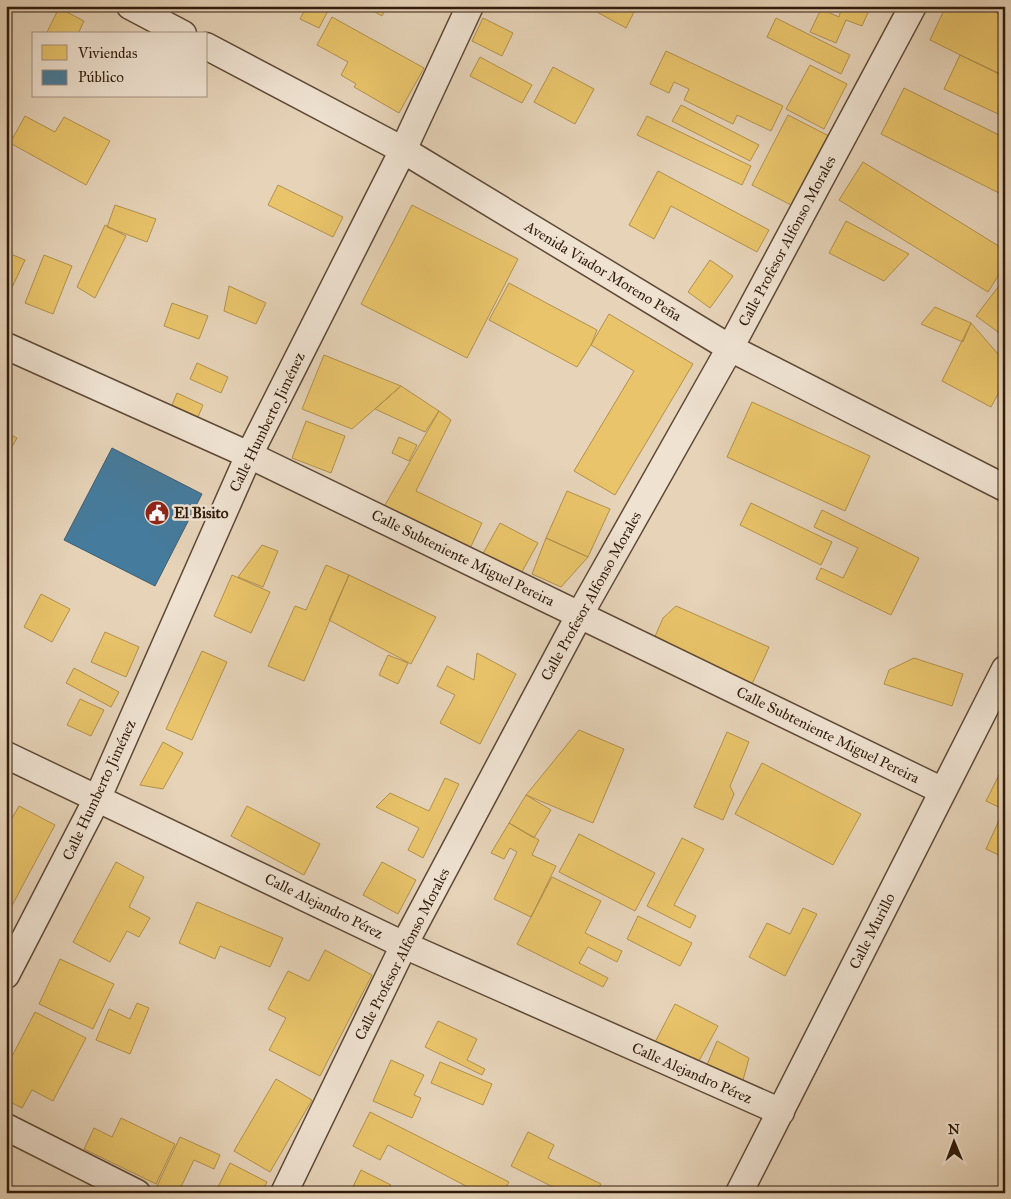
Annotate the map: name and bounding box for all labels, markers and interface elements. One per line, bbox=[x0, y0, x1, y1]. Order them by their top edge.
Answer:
legend bbox=[32, 32, 208, 98]
text: Viviendas bbox=[77, 44, 137, 62]
text: Público bbox=[78, 68, 124, 86]
street label: Calle Profesor Alfonso Morales bbox=[734, 153, 840, 329]
street label: Avenida Viador Moreno Peña bbox=[521, 217, 685, 325]
street label: Calle Humberto Jiménez bbox=[225, 349, 310, 495]
public building icon: El Bisito bbox=[144, 500, 170, 526]
place label: El Bisito bbox=[174, 504, 229, 522]
street label: Calle Subteniente Miguel Pereira bbox=[369, 506, 558, 611]
street label: Calle Profesor Alfonso Morales bbox=[537, 508, 645, 684]
street label: Calle Subteniente Miguel Pereira bbox=[734, 683, 923, 788]
street label: Calle Humberto Jiménez bbox=[58, 717, 140, 864]
street label: Calle Profesor Alfonso Morales bbox=[351, 865, 453, 1043]
street label: Calle Alejandro Pérez bbox=[262, 869, 386, 943]
street label: Calle Murillo bbox=[845, 890, 899, 972]
street label: Calle Alejandro Pérez bbox=[629, 1038, 755, 1108]
north arrow bbox=[928, 1116, 978, 1166]
text: N bbox=[948, 1121, 960, 1138]

